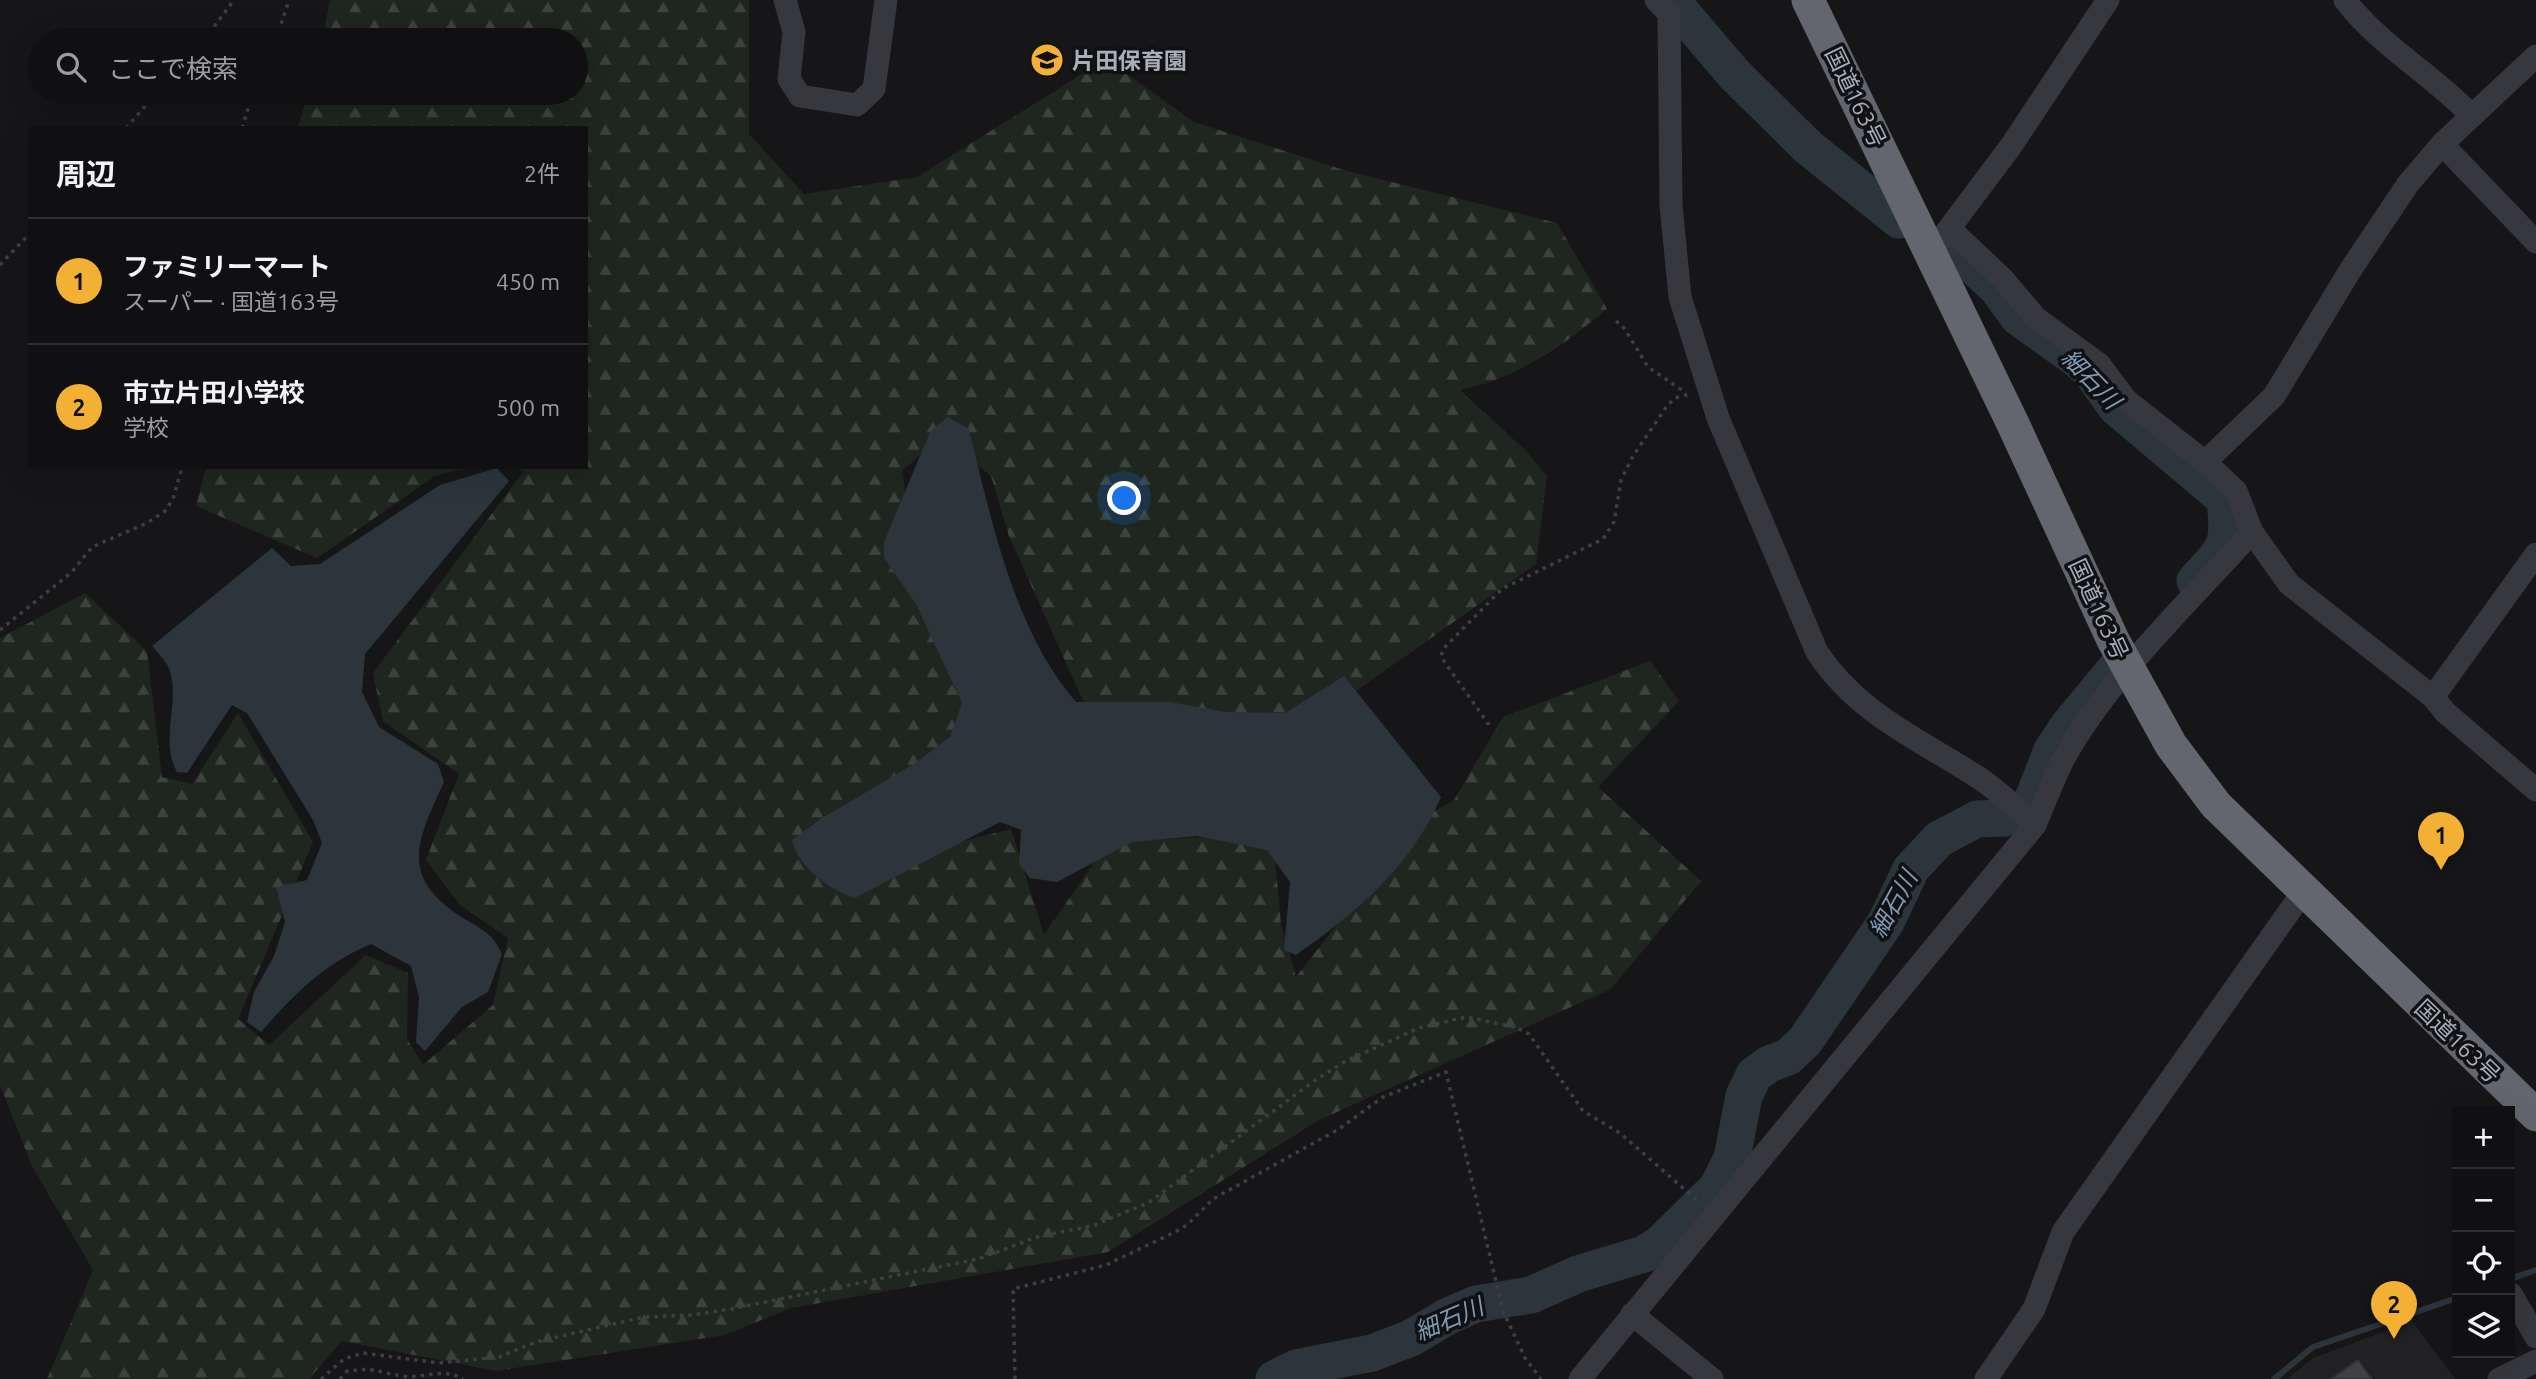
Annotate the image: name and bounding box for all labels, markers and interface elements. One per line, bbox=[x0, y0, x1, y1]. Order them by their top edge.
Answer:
search box bbox=[28, 28, 588, 105]
school or university icon: 片田保育園 bbox=[1028, 41, 1066, 79]
street label: 国道163号 bbox=[1821, 43, 1891, 151]
icon: search bbox=[52, 48, 90, 86]
place label: 片田保育園 bbox=[1072, 48, 1187, 73]
text: ここで検索 bbox=[108, 54, 238, 83]
text: 周辺 bbox=[56, 157, 116, 191]
text: 2件 bbox=[524, 161, 560, 186]
text: ファミリーマート bbox=[123, 252, 331, 281]
text: 1 bbox=[73, 269, 85, 294]
text: 450 m bbox=[496, 269, 560, 294]
text: スーパー · 国道163号 bbox=[123, 289, 339, 314]
water label: 細石川 bbox=[2056, 344, 2128, 416]
text: 市立片田小学校 bbox=[123, 378, 305, 407]
text: 2 bbox=[73, 395, 85, 420]
text: 500 m bbox=[496, 395, 560, 420]
text: 学校 bbox=[123, 415, 169, 440]
your location bbox=[1107, 481, 1141, 515]
street label: 国道163号 bbox=[2065, 555, 2133, 663]
pin: 1 bbox=[2418, 812, 2464, 870]
water label: 細石川 bbox=[1864, 863, 1924, 942]
street label: 国道163号 bbox=[2411, 995, 2505, 1087]
map controls bbox=[2452, 1106, 2515, 1358]
button: + bbox=[2452, 1106, 2515, 1169]
button: − bbox=[2452, 1169, 2515, 1232]
button: locate bbox=[2452, 1232, 2515, 1295]
pin: 2 bbox=[2371, 1281, 2417, 1339]
water label: 細石川 bbox=[1411, 1291, 1490, 1345]
button: layers bbox=[2452, 1295, 2515, 1358]

